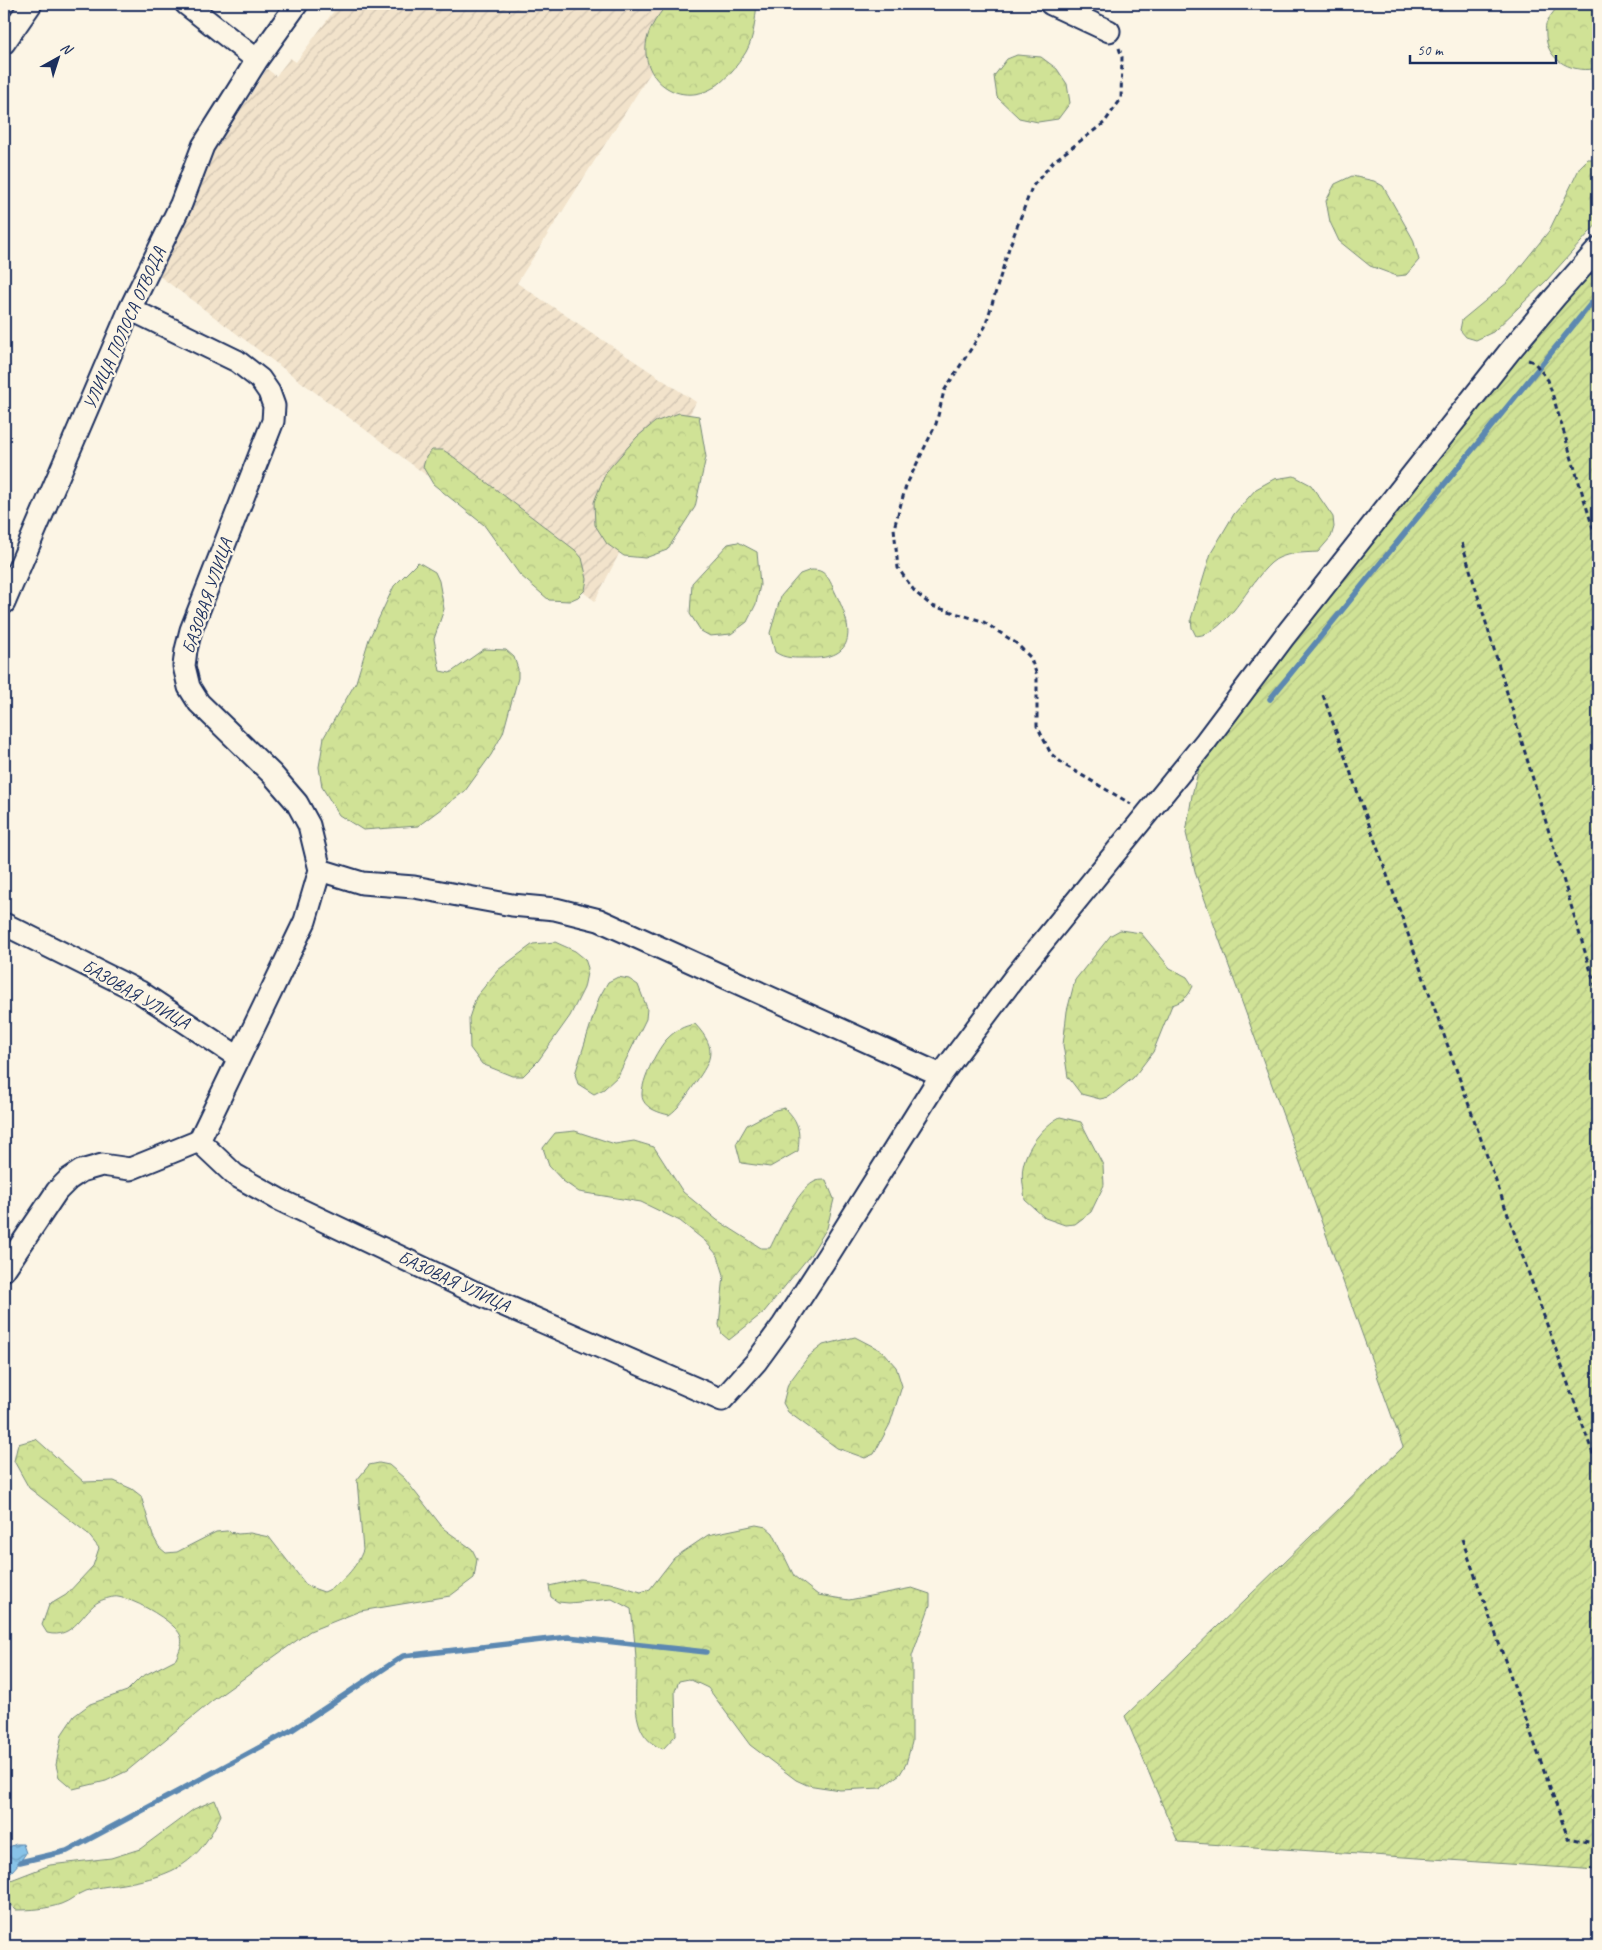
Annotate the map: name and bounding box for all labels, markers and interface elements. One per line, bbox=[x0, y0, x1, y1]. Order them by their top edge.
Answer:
north arrow bbox=[32, 32, 82, 82]
scale bar bbox=[1410, 32, 1556, 64]
text: N bbox=[57, 39, 76, 59]
text: 50 m bbox=[1417, 41, 1444, 60]
street label: УЛИЦА ПОЛОСА ОТВОДА bbox=[78, 243, 170, 412]
street label: БАЗОВАЯ УЛИЦА bbox=[177, 535, 237, 656]
street label: БАЗОВАЯ УЛИЦА bbox=[78, 954, 194, 1034]
street label: БАЗОВАЯ УЛИЦА bbox=[395, 1246, 514, 1317]

